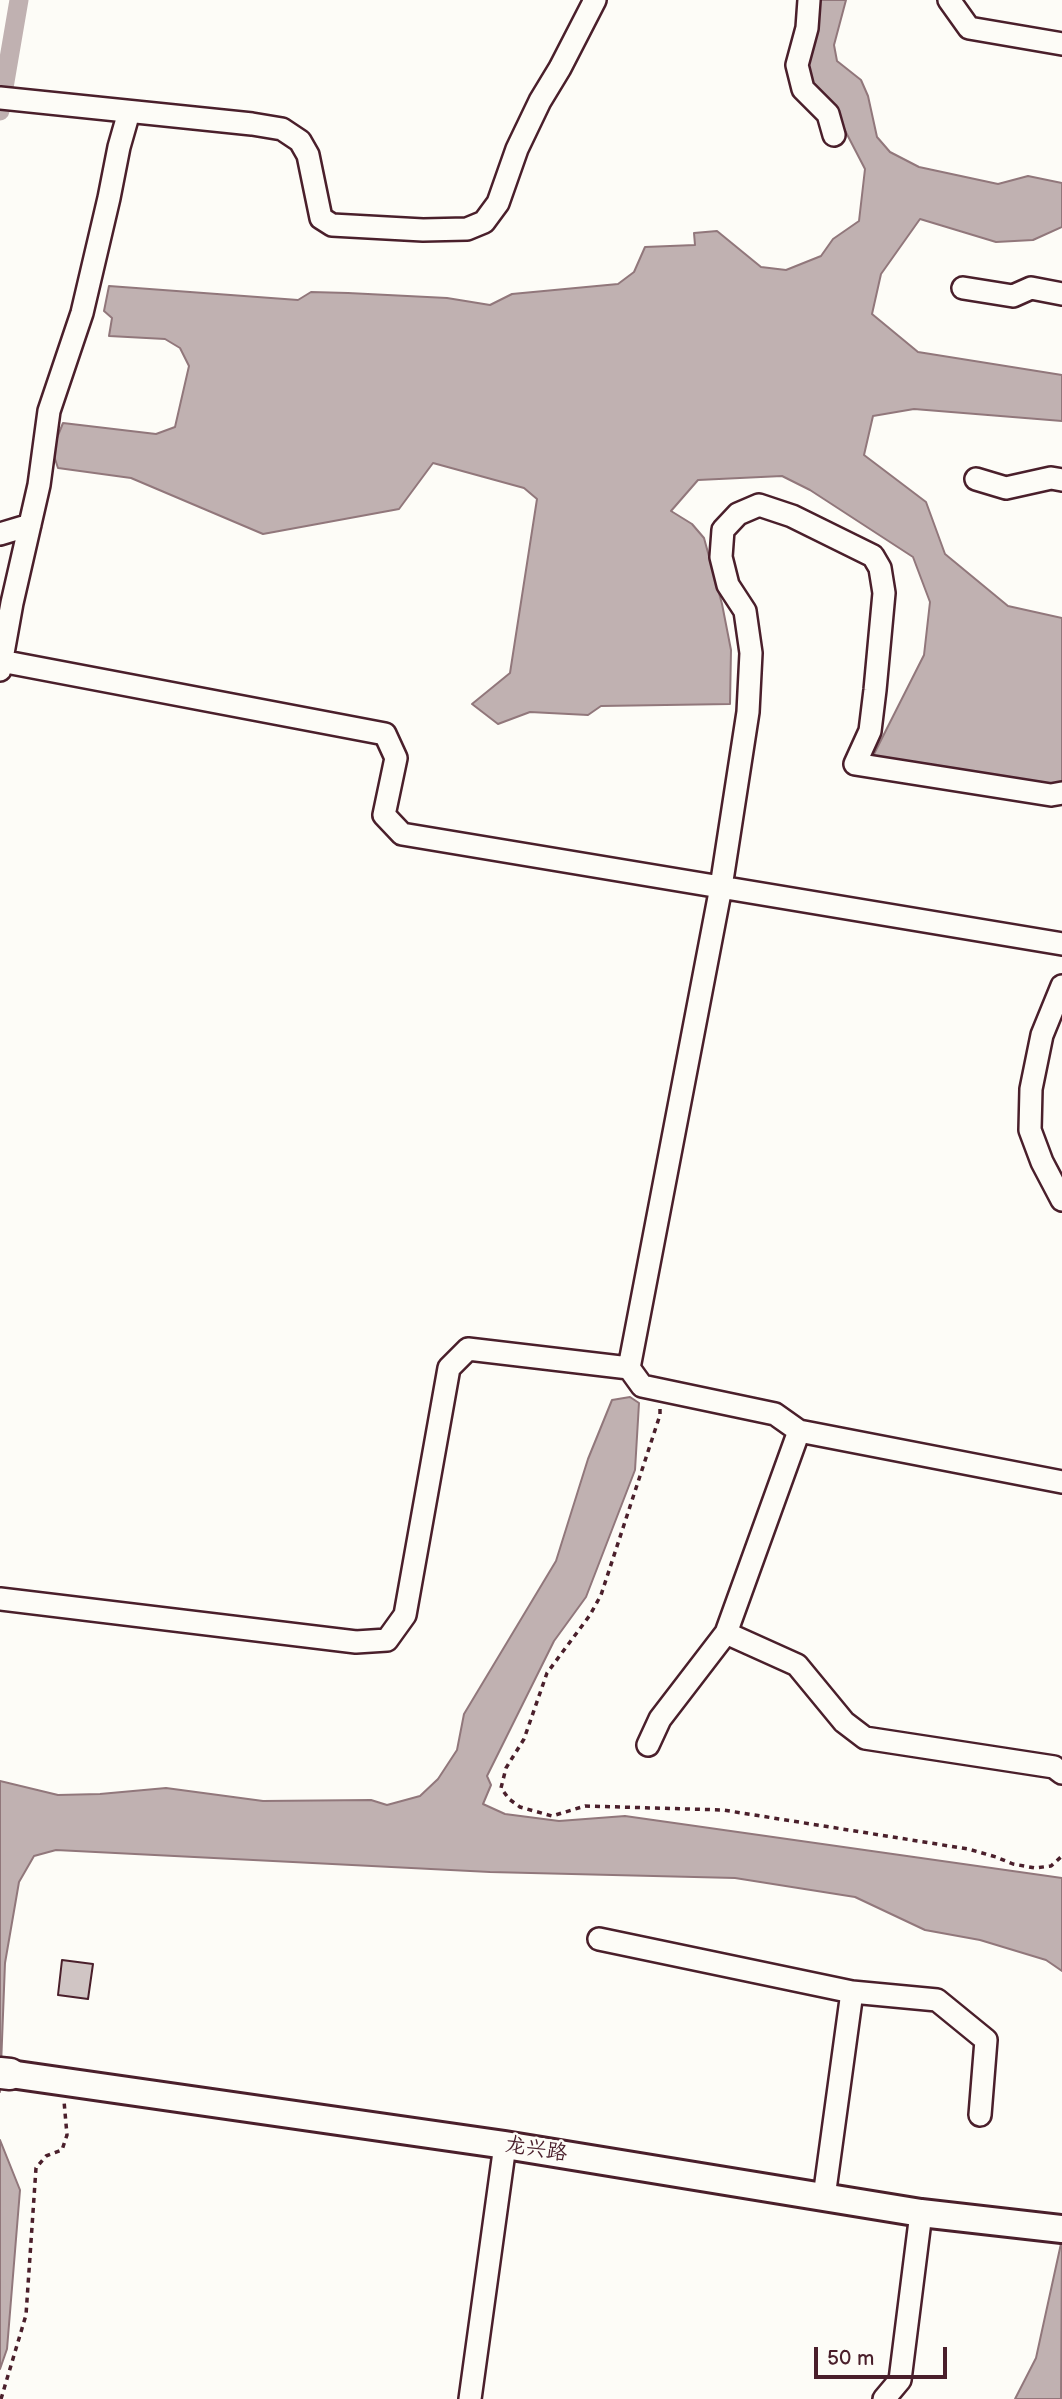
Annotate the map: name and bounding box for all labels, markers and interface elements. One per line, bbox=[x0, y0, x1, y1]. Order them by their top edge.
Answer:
street label: 龙兴路 bbox=[503, 2133, 569, 2167]
scale bar bbox=[817, 2332, 950, 2376]
text: 50 m bbox=[827, 2346, 874, 2371]

